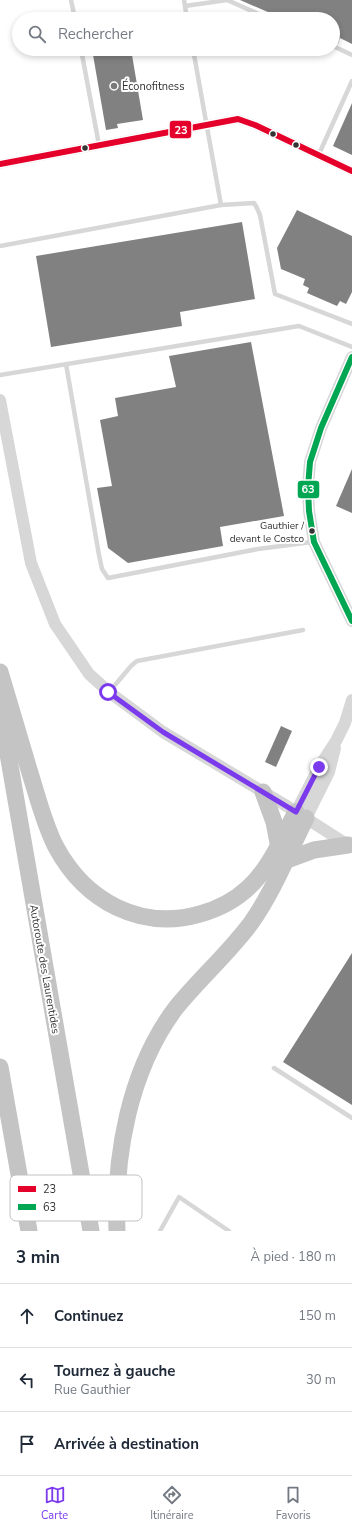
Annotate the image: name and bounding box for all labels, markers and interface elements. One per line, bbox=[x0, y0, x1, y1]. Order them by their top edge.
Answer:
search box bbox=[12, 12, 340, 56]
icon: search bbox=[26, 23, 48, 45]
text: Rechercher bbox=[58, 24, 133, 44]
place label: Éconofitness bbox=[122, 78, 184, 94]
marker: Éconofitness bbox=[109, 81, 119, 91]
line badge: 23 bbox=[169, 120, 192, 139]
text: 23 bbox=[174, 123, 188, 138]
unlabelled marker bbox=[268, 129, 278, 139]
unlabelled marker bbox=[291, 140, 301, 150]
unlabelled marker bbox=[80, 143, 90, 153]
line badge: 63 bbox=[297, 480, 320, 499]
text: 63 bbox=[301, 482, 315, 497]
place label: Gauthier / devant le Costco bbox=[230, 519, 305, 546]
marker: Gauthier / devant le Costco bbox=[307, 526, 317, 536]
route start bbox=[99, 683, 117, 701]
route end bbox=[310, 758, 328, 776]
street label: Autoroute des Laurentides bbox=[26, 903, 63, 1035]
legend bbox=[10, 1175, 142, 1221]
text: 23 bbox=[43, 1182, 56, 1197]
text: 63 bbox=[43, 1200, 56, 1215]
text: 3 min bbox=[16, 1246, 60, 1269]
text: À pied · 180 m bbox=[251, 1248, 336, 1266]
icon: ahead bbox=[16, 1305, 38, 1327]
text: Continuez bbox=[54, 1306, 123, 1326]
text: 150 m bbox=[298, 1307, 336, 1325]
text: Tournez à gauche bbox=[54, 1361, 176, 1381]
icon: left bbox=[16, 1369, 38, 1391]
text: 30 m bbox=[306, 1371, 336, 1389]
text: Rue Gauthier bbox=[54, 1381, 130, 1399]
icon: arrive bbox=[16, 1433, 38, 1455]
text: Arrivée à destination bbox=[54, 1434, 199, 1454]
tab: Carte bbox=[41, 1484, 68, 1523]
tab: Itinéraire bbox=[150, 1484, 194, 1523]
tab: Favoris bbox=[276, 1484, 311, 1523]

